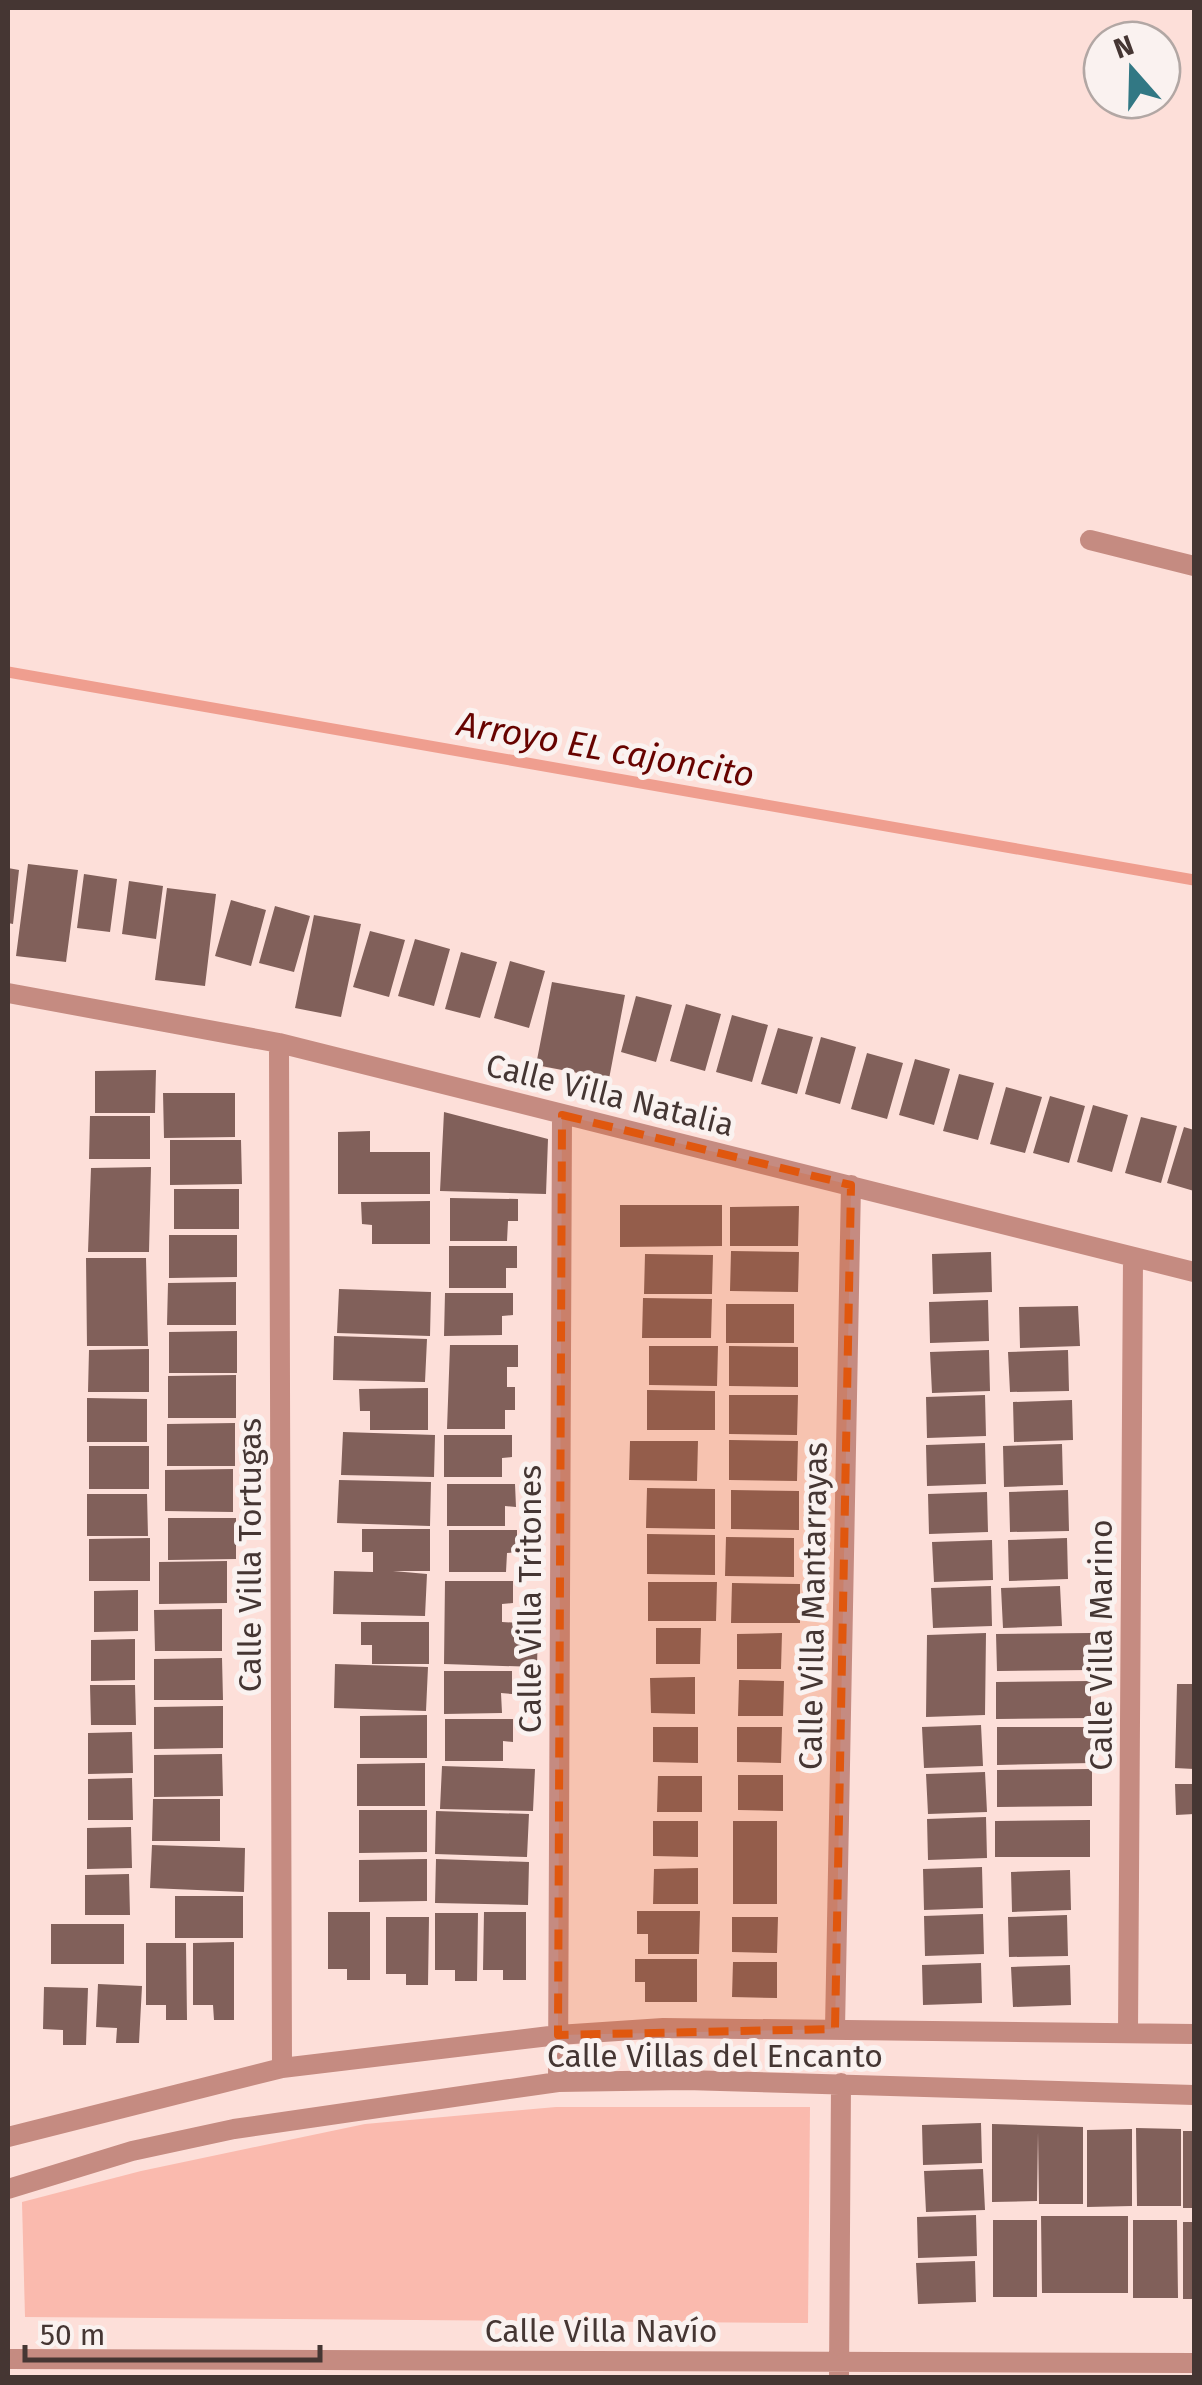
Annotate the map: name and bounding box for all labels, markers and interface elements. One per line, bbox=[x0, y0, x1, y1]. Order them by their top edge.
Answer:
north arrow bbox=[1082, 20, 1182, 120]
text: N bbox=[1109, 28, 1138, 66]
water label: Arroyo EL cajoncito bbox=[452, 702, 758, 796]
street label: Calle Villa Natalia bbox=[482, 1046, 738, 1144]
street label: Calle Villa Tortugas bbox=[231, 1418, 269, 1692]
street label: Calle Villa Mantarrayas bbox=[791, 1442, 835, 1770]
street label: Calle Villa Tritones bbox=[511, 1465, 549, 1733]
street label: Calle Villa Marino bbox=[1082, 1519, 1120, 1771]
street label: Calle Villas del Encanto bbox=[547, 2037, 883, 2075]
scale bar bbox=[25, 2300, 320, 2362]
street label: Calle Villa Navío bbox=[485, 2312, 717, 2350]
text: 50 m bbox=[40, 2317, 105, 2353]

